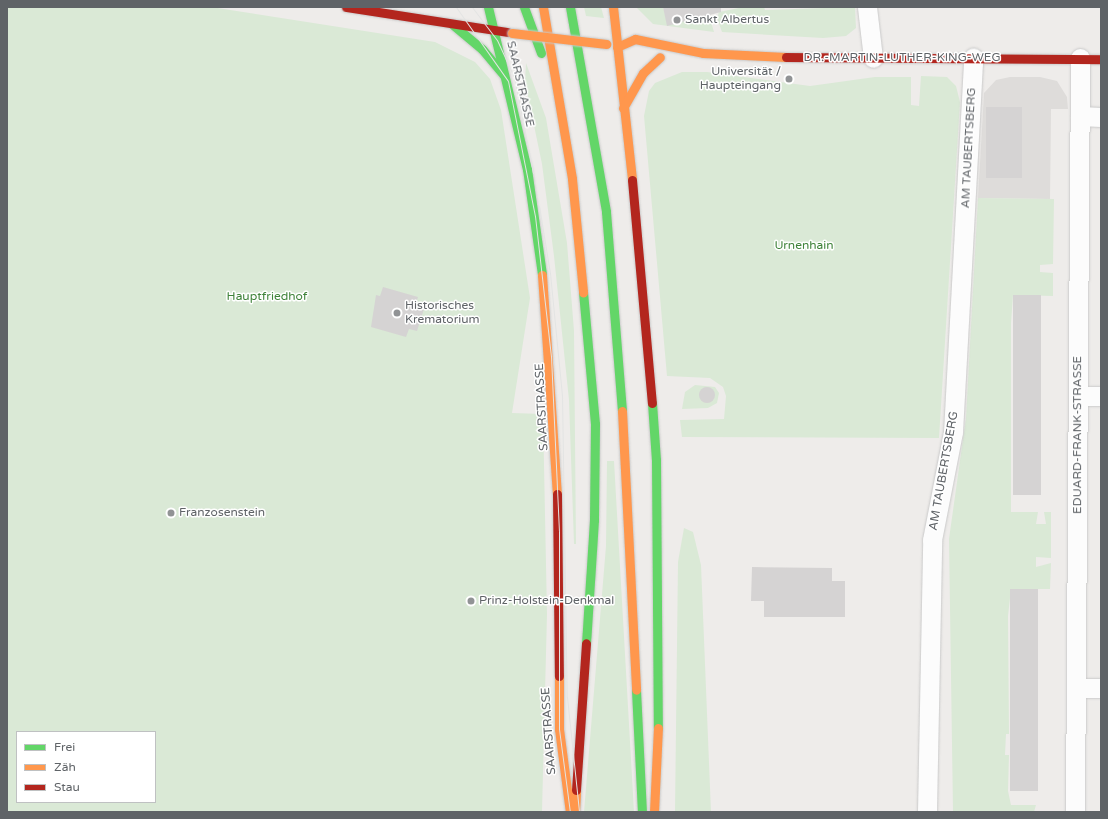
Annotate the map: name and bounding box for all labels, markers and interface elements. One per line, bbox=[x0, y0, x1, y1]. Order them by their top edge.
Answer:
place label: Sankt Albertus bbox=[685, 13, 769, 27]
marker: Sankt Albertus bbox=[672, 15, 682, 25]
street label: SAARSTRASSE bbox=[503, 40, 537, 128]
street label: DR.-MARTIN-LUTHER-KING-WEG bbox=[803, 51, 1001, 65]
place label: Universität / Haupteingang bbox=[700, 65, 781, 93]
marker: Universität / Haupteingang bbox=[784, 74, 794, 84]
street label: AM TAUBERTSBERG bbox=[959, 87, 979, 209]
park label: Urnenhain bbox=[774, 239, 834, 253]
park label: Hauptfriedhof bbox=[227, 290, 307, 304]
place label: Historisches Krematorium bbox=[405, 299, 480, 327]
marker: Historisches Krematorium bbox=[392, 308, 402, 318]
street label: EDUARD-FRANK-STRASSE bbox=[1071, 356, 1085, 514]
street label: SAARSTRASSE bbox=[533, 363, 551, 451]
street label: AM TAUBERTSBERG bbox=[926, 410, 962, 532]
place label: Franzosenstein bbox=[179, 506, 265, 520]
marker: Franzosenstein bbox=[166, 508, 176, 518]
place label: Prinz-Holstein-Denkmal bbox=[479, 594, 614, 608]
marker: Prinz-Holstein-Denkmal bbox=[466, 596, 476, 606]
street label: SAARSTRASSE bbox=[539, 687, 559, 775]
legend bbox=[16, 731, 156, 803]
text: Frei bbox=[54, 740, 75, 754]
text: Zäh bbox=[54, 760, 76, 774]
text: Stau bbox=[54, 780, 80, 794]

